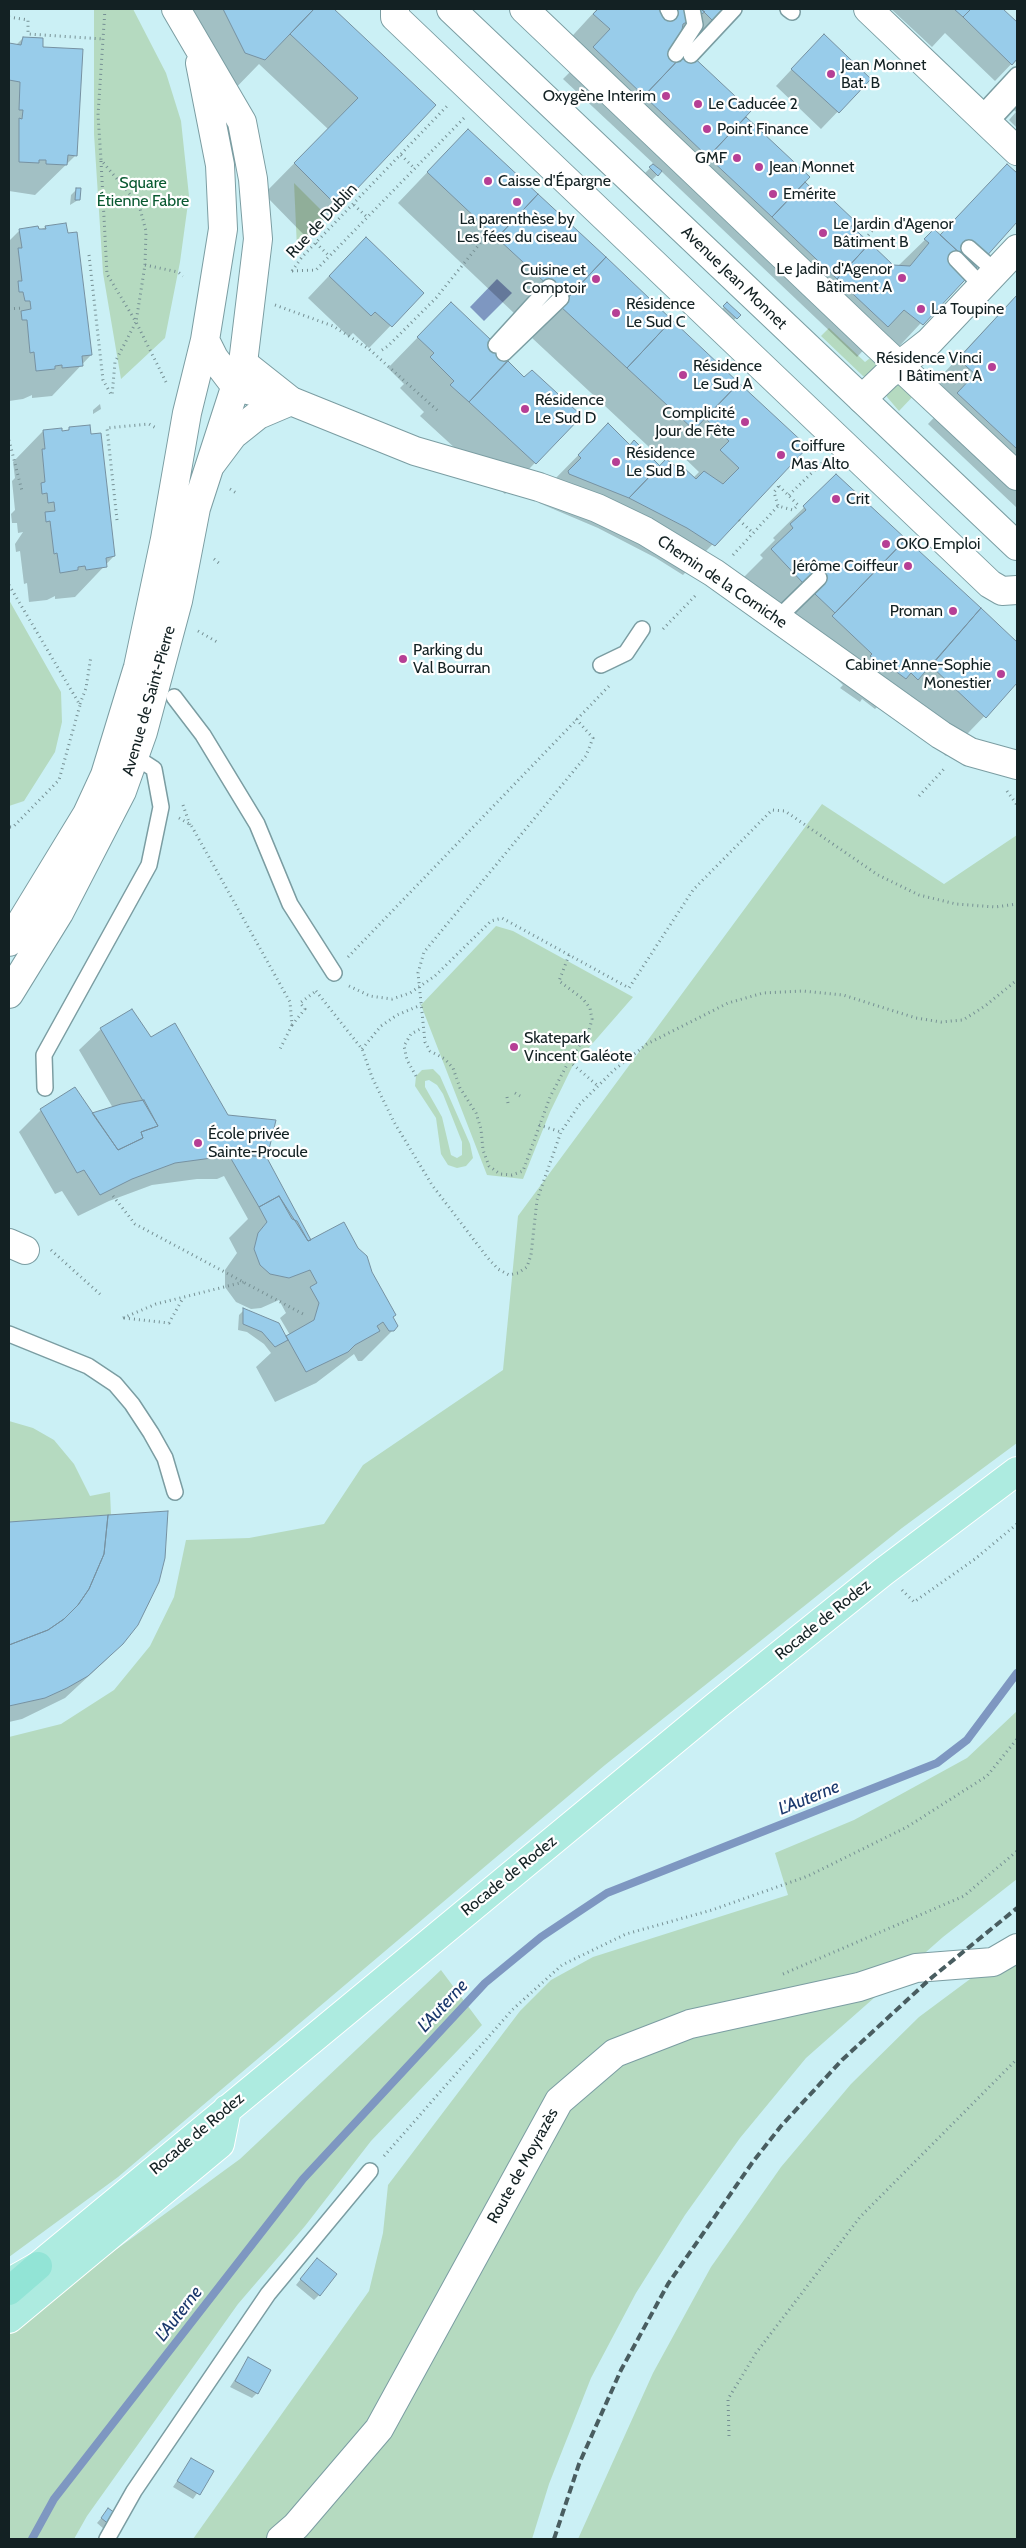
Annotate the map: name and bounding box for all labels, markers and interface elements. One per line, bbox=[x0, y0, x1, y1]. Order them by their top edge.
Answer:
place label: Jean Monnet Bat. B bbox=[841, 55, 926, 93]
marker: Jean Monnet Bat. B bbox=[825, 68, 837, 80]
place label: Oxygène Interim bbox=[543, 86, 656, 106]
marker: Oxygène Interim bbox=[660, 90, 672, 102]
place label: Le Caducée 2 bbox=[708, 94, 798, 114]
marker: Le Caducée 2 bbox=[692, 98, 704, 110]
place label: Point Finance bbox=[717, 119, 809, 139]
marker: Point Finance bbox=[701, 123, 713, 135]
place label: GMF bbox=[695, 148, 727, 168]
marker: GMF bbox=[731, 152, 743, 164]
place label: Jean Monnet bbox=[769, 157, 854, 177]
marker: Jean Monnet bbox=[753, 161, 765, 173]
place label: Caisse d'Épargne bbox=[498, 171, 611, 191]
park label: Square Étienne Fabre bbox=[97, 173, 189, 211]
marker: Caisse d'Épargne bbox=[482, 175, 494, 187]
street label: Rue de Dublin bbox=[283, 180, 361, 262]
place label: Emérite bbox=[783, 184, 836, 204]
marker: Emérite bbox=[767, 188, 779, 200]
marker: La parenthèse by Les fées du ciseau bbox=[511, 196, 523, 208]
place label: La parenthèse by Les fées du ciseau bbox=[457, 209, 577, 247]
place label: Le Jardin d'Agenor Bâtiment B bbox=[833, 214, 954, 252]
street label: Avenue Jean Monnet bbox=[677, 223, 791, 333]
marker: Le Jardin d'Agenor Bâtiment B bbox=[817, 227, 829, 239]
place label: Le Jadin d'Agenor Bâtiment A bbox=[776, 259, 892, 297]
place label: Cuisine et Comptoir bbox=[520, 260, 586, 298]
marker: Le Jadin d'Agenor Bâtiment A bbox=[896, 272, 908, 284]
marker: Cuisine et Comptoir bbox=[590, 273, 602, 285]
place label: Résidence Le Sud C bbox=[626, 294, 695, 332]
place label: La Toupine bbox=[931, 299, 1004, 319]
marker: La Toupine bbox=[915, 303, 927, 315]
marker: Résidence Le Sud C bbox=[610, 307, 622, 319]
place label: Résidence Vinci I Bâtiment A bbox=[876, 348, 982, 386]
place label: Résidence Le Sud A bbox=[693, 356, 762, 394]
marker: Résidence Vinci I Bâtiment A bbox=[986, 361, 998, 373]
marker: Résidence Le Sud A bbox=[677, 369, 689, 381]
place label: Résidence Le Sud D bbox=[535, 390, 604, 428]
marker: Résidence Le Sud D bbox=[519, 403, 531, 415]
place label: Complicité Jour de Fête bbox=[655, 403, 735, 441]
marker: Complicité Jour de Fête bbox=[739, 416, 751, 428]
place label: Coiffure Mas Alto bbox=[791, 436, 849, 474]
place label: Résidence Le Sud B bbox=[626, 443, 695, 481]
marker: Coiffure Mas Alto bbox=[775, 449, 787, 461]
marker: Résidence Le Sud B bbox=[610, 456, 622, 468]
place label: Crit bbox=[846, 489, 870, 509]
marker: Crit bbox=[830, 493, 842, 505]
street label: Chemin de la Corniche bbox=[653, 531, 791, 633]
place label: OKO Emploi bbox=[896, 534, 980, 554]
marker: OKO Emploi bbox=[880, 538, 892, 550]
place label: Jérôme Coiffeur bbox=[793, 556, 898, 576]
marker: Jérôme Coiffeur bbox=[902, 560, 914, 572]
place label: Proman bbox=[890, 601, 943, 621]
marker: Proman bbox=[947, 605, 959, 617]
street label: Avenue de Saint-Pierre bbox=[118, 624, 180, 778]
place label: Parking du Val Bourran bbox=[413, 640, 491, 678]
marker: Parking du Val Bourran bbox=[397, 653, 409, 665]
place label: Cabinet Anne-Sophie Monestier bbox=[845, 655, 991, 693]
marker: Cabinet Anne-Sophie Monestier bbox=[995, 668, 1007, 680]
place label: Skatepark Vincent Galéote bbox=[524, 1028, 632, 1066]
marker: Skatepark Vincent Galéote bbox=[508, 1041, 520, 1053]
place label: École privée Sainte-Procule bbox=[208, 1124, 308, 1162]
marker: École privée Sainte-Procule bbox=[192, 1137, 204, 1149]
street label: Rocade de Rodez bbox=[771, 1576, 875, 1664]
water label: L'Auterne bbox=[775, 1776, 843, 1820]
street label: Rocade de Rodez bbox=[457, 1832, 561, 1920]
water label: L'Auterne bbox=[413, 1975, 473, 2037]
street label: Rocade de Rodez bbox=[146, 2089, 248, 2179]
street label: Route de Moyrazès bbox=[483, 2105, 563, 2227]
water label: L'Auterne bbox=[151, 2282, 207, 2346]

